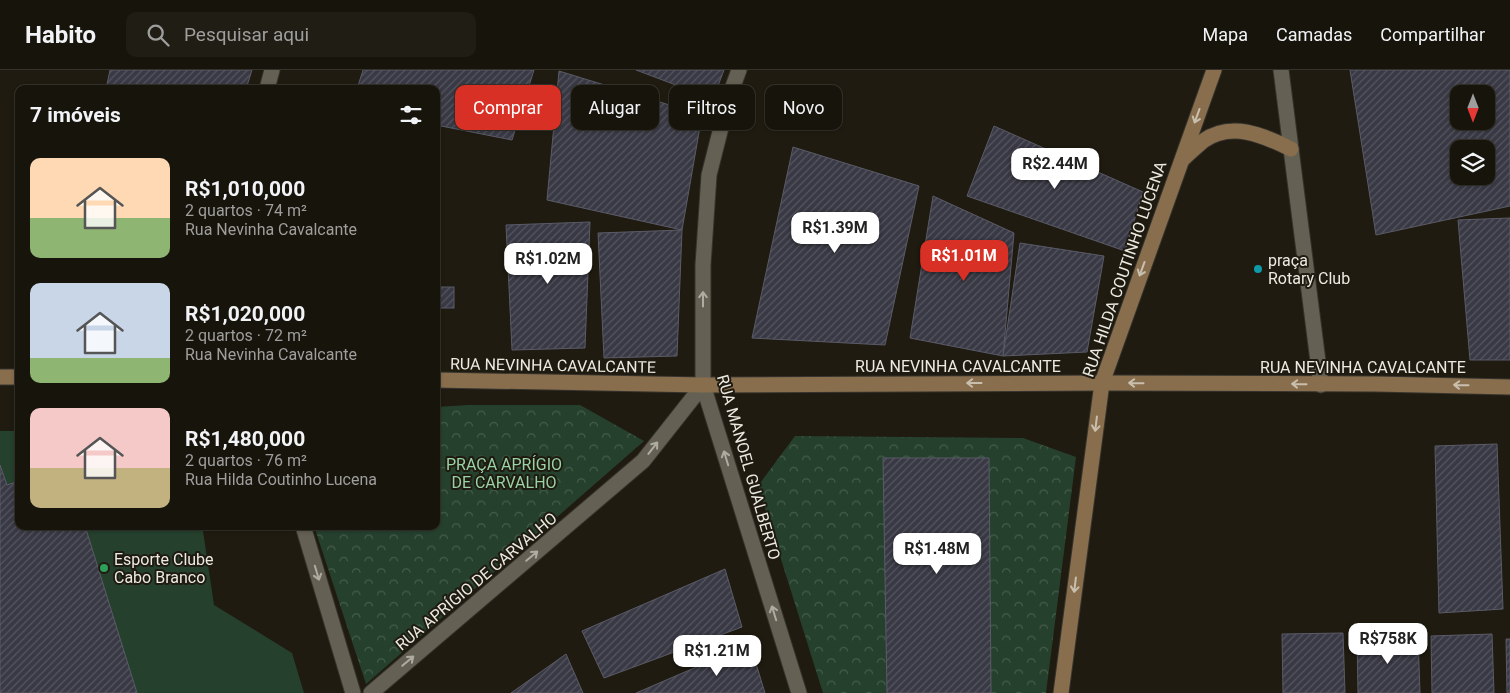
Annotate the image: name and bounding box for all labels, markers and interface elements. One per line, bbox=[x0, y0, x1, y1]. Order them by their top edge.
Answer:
search box bbox=[126, 12, 476, 57]
text: Habito bbox=[25, 21, 96, 49]
icon: search bbox=[144, 21, 172, 49]
text: Pesquisar aqui bbox=[184, 23, 309, 46]
text: Mapa bbox=[1203, 24, 1248, 45]
text: Camadas bbox=[1276, 24, 1352, 45]
text: Compartilhar bbox=[1380, 24, 1485, 45]
chip: Comprar bbox=[455, 85, 561, 130]
chip: Alugar bbox=[571, 85, 659, 130]
chip: Filtros bbox=[669, 85, 755, 130]
chip: Novo bbox=[765, 85, 842, 130]
north arrow bbox=[1450, 85, 1495, 130]
map controls bbox=[1450, 85, 1495, 185]
icon: filters bbox=[397, 101, 425, 129]
text: 7 imóveis bbox=[30, 103, 121, 127]
one-way arrow bbox=[1192, 107, 1201, 123]
button: layers bbox=[1450, 140, 1495, 185]
pin: R$2.44M bbox=[1009, 148, 1101, 190]
text: R$2.44M bbox=[1022, 154, 1088, 173]
street label: RUA HILDA COUTINHO LUCENA bbox=[1079, 158, 1171, 380]
text: R$1,010,000 bbox=[185, 177, 305, 201]
icon: home bbox=[70, 178, 130, 238]
text: 2 quartos · 74 m² bbox=[185, 201, 307, 220]
pin: R$1.39M bbox=[789, 212, 881, 254]
text: R$1.39M bbox=[802, 218, 868, 237]
text: Rua Nevinha Cavalcante bbox=[185, 220, 357, 239]
pin: R$1.01M bbox=[918, 240, 1010, 282]
pin: R$1.02M bbox=[502, 242, 594, 285]
text: R$1.01M bbox=[931, 246, 997, 265]
text: R$1.02M bbox=[515, 249, 581, 268]
place label: praça Rotary Club bbox=[1268, 251, 1350, 288]
one-way arrow bbox=[1137, 260, 1146, 276]
marker: praça Rotary Club bbox=[1252, 263, 1264, 275]
one-way arrow bbox=[698, 291, 708, 307]
text: R$1,020,000 bbox=[185, 302, 305, 326]
icon: home bbox=[70, 303, 130, 363]
text: 2 quartos · 72 m² bbox=[185, 326, 307, 345]
text: Rua Nevinha Cavalcante bbox=[185, 345, 357, 364]
street label: RUA NEVINHA CAVALCANTE bbox=[450, 354, 656, 377]
street label: RUA NEVINHA CAVALCANTE bbox=[855, 357, 1061, 376]
street label: RUA NEVINHA CAVALCANTE bbox=[1260, 358, 1466, 377]
street label: RUA MANOEL GUALBERTO bbox=[713, 372, 784, 562]
one-way arrow bbox=[966, 378, 982, 388]
one-way arrow bbox=[1129, 378, 1145, 388]
one-way arrow bbox=[1291, 379, 1308, 389]
one-way arrow bbox=[1454, 380, 1470, 390]
one-way arrow bbox=[1091, 416, 1101, 432]
text: R$1,480,000 bbox=[185, 427, 305, 451]
icon: home bbox=[70, 428, 130, 488]
one-way arrow bbox=[648, 442, 659, 455]
one-way arrow bbox=[720, 450, 730, 466]
text: 2 quartos · 76 m² bbox=[185, 451, 307, 470]
park label: PRAÇA APRÍGIO DE CARVALHO bbox=[446, 455, 562, 492]
text: Rua Hilda Coutinho Lucena bbox=[185, 470, 377, 489]
street label: RUA APRÍGIO DE CARVALHO bbox=[392, 508, 561, 654]
pin: R$1.48M bbox=[891, 532, 983, 575]
text: R$1.48M bbox=[904, 539, 970, 558]
place label: Esporte Clube Cabo Branco bbox=[114, 550, 214, 587]
one-way arrow bbox=[525, 551, 538, 562]
marker: Esporte Clube Cabo Branco bbox=[98, 562, 110, 574]
one-way arrow bbox=[312, 565, 322, 581]
one-way arrow bbox=[1070, 577, 1080, 593]
one-way arrow bbox=[768, 605, 778, 621]
pin: R$758K bbox=[1347, 622, 1429, 665]
text: R$758K bbox=[1359, 629, 1417, 648]
pin: R$1.21M bbox=[671, 634, 763, 677]
text: R$1.21M bbox=[684, 641, 750, 660]
one-way arrow bbox=[402, 656, 415, 667]

